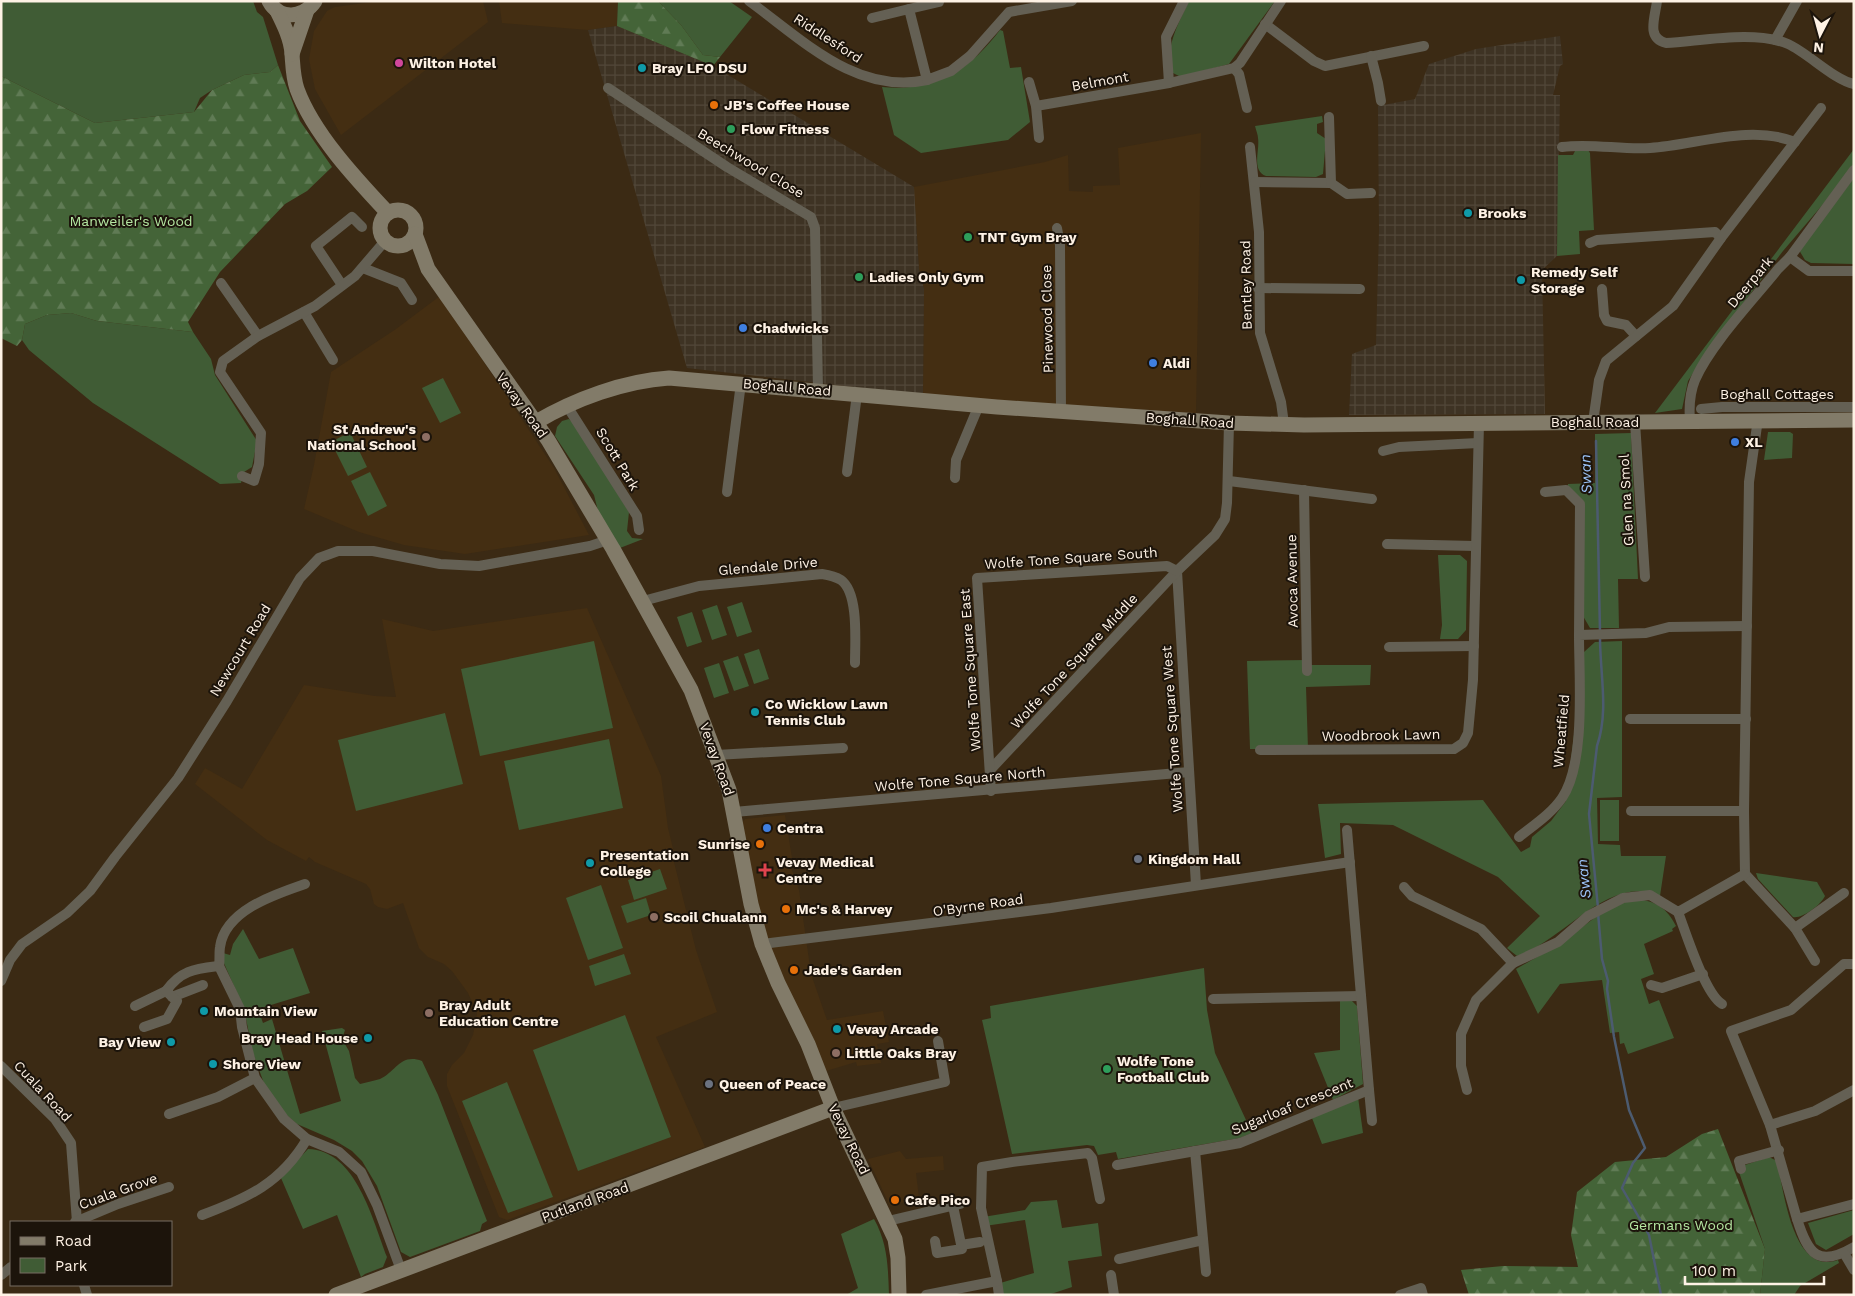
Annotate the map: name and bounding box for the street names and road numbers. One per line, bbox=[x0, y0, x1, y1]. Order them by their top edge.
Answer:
street label: Riddlesford bbox=[791, 10, 865, 66]
street label: Belmont bbox=[1070, 68, 1130, 94]
street label: Beechwood Close bbox=[695, 125, 807, 201]
street label: Bentley Road bbox=[1237, 240, 1255, 330]
street label: Deerpark bbox=[1724, 253, 1776, 311]
street label: Pinewood Close bbox=[1038, 265, 1056, 373]
street label: Vevay Road bbox=[493, 369, 551, 441]
street label: Boghall Road bbox=[742, 375, 832, 399]
street label: Boghall Cottages bbox=[1720, 386, 1834, 402]
street label: Boghall Road bbox=[1145, 409, 1235, 431]
street label: Boghall Road bbox=[1551, 414, 1639, 430]
street label: Scott Park bbox=[593, 425, 643, 494]
street label: Glen na Smol bbox=[1616, 453, 1636, 546]
street label: Avoca Avenue bbox=[1283, 534, 1301, 628]
street label: Wolfe Tone Square South bbox=[984, 544, 1158, 572]
street label: Glendale Drive bbox=[718, 554, 818, 578]
street label: Wolfe Tone Square East bbox=[956, 588, 984, 752]
street label: Wolfe Tone Square Middle bbox=[1007, 590, 1141, 732]
street label: Newcourt Road bbox=[206, 601, 274, 699]
street label: Wolfe Tone Square West bbox=[1158, 645, 1186, 813]
street label: Wheatfield bbox=[1550, 694, 1572, 768]
street label: Vevay Road bbox=[696, 720, 738, 798]
street label: Woodbrook Lawn bbox=[1322, 726, 1440, 744]
street label: Wolfe Tone Square North bbox=[874, 764, 1046, 794]
street label: O'Byrne Road bbox=[932, 891, 1024, 919]
street label: Cuala Road bbox=[11, 1057, 75, 1125]
street label: Sugarloaf Crescent bbox=[1229, 1074, 1355, 1138]
street label: Vevay Road bbox=[825, 1101, 873, 1177]
street label: Cuala Grove bbox=[77, 1169, 159, 1213]
street label: Putland Road bbox=[539, 1179, 631, 1225]

